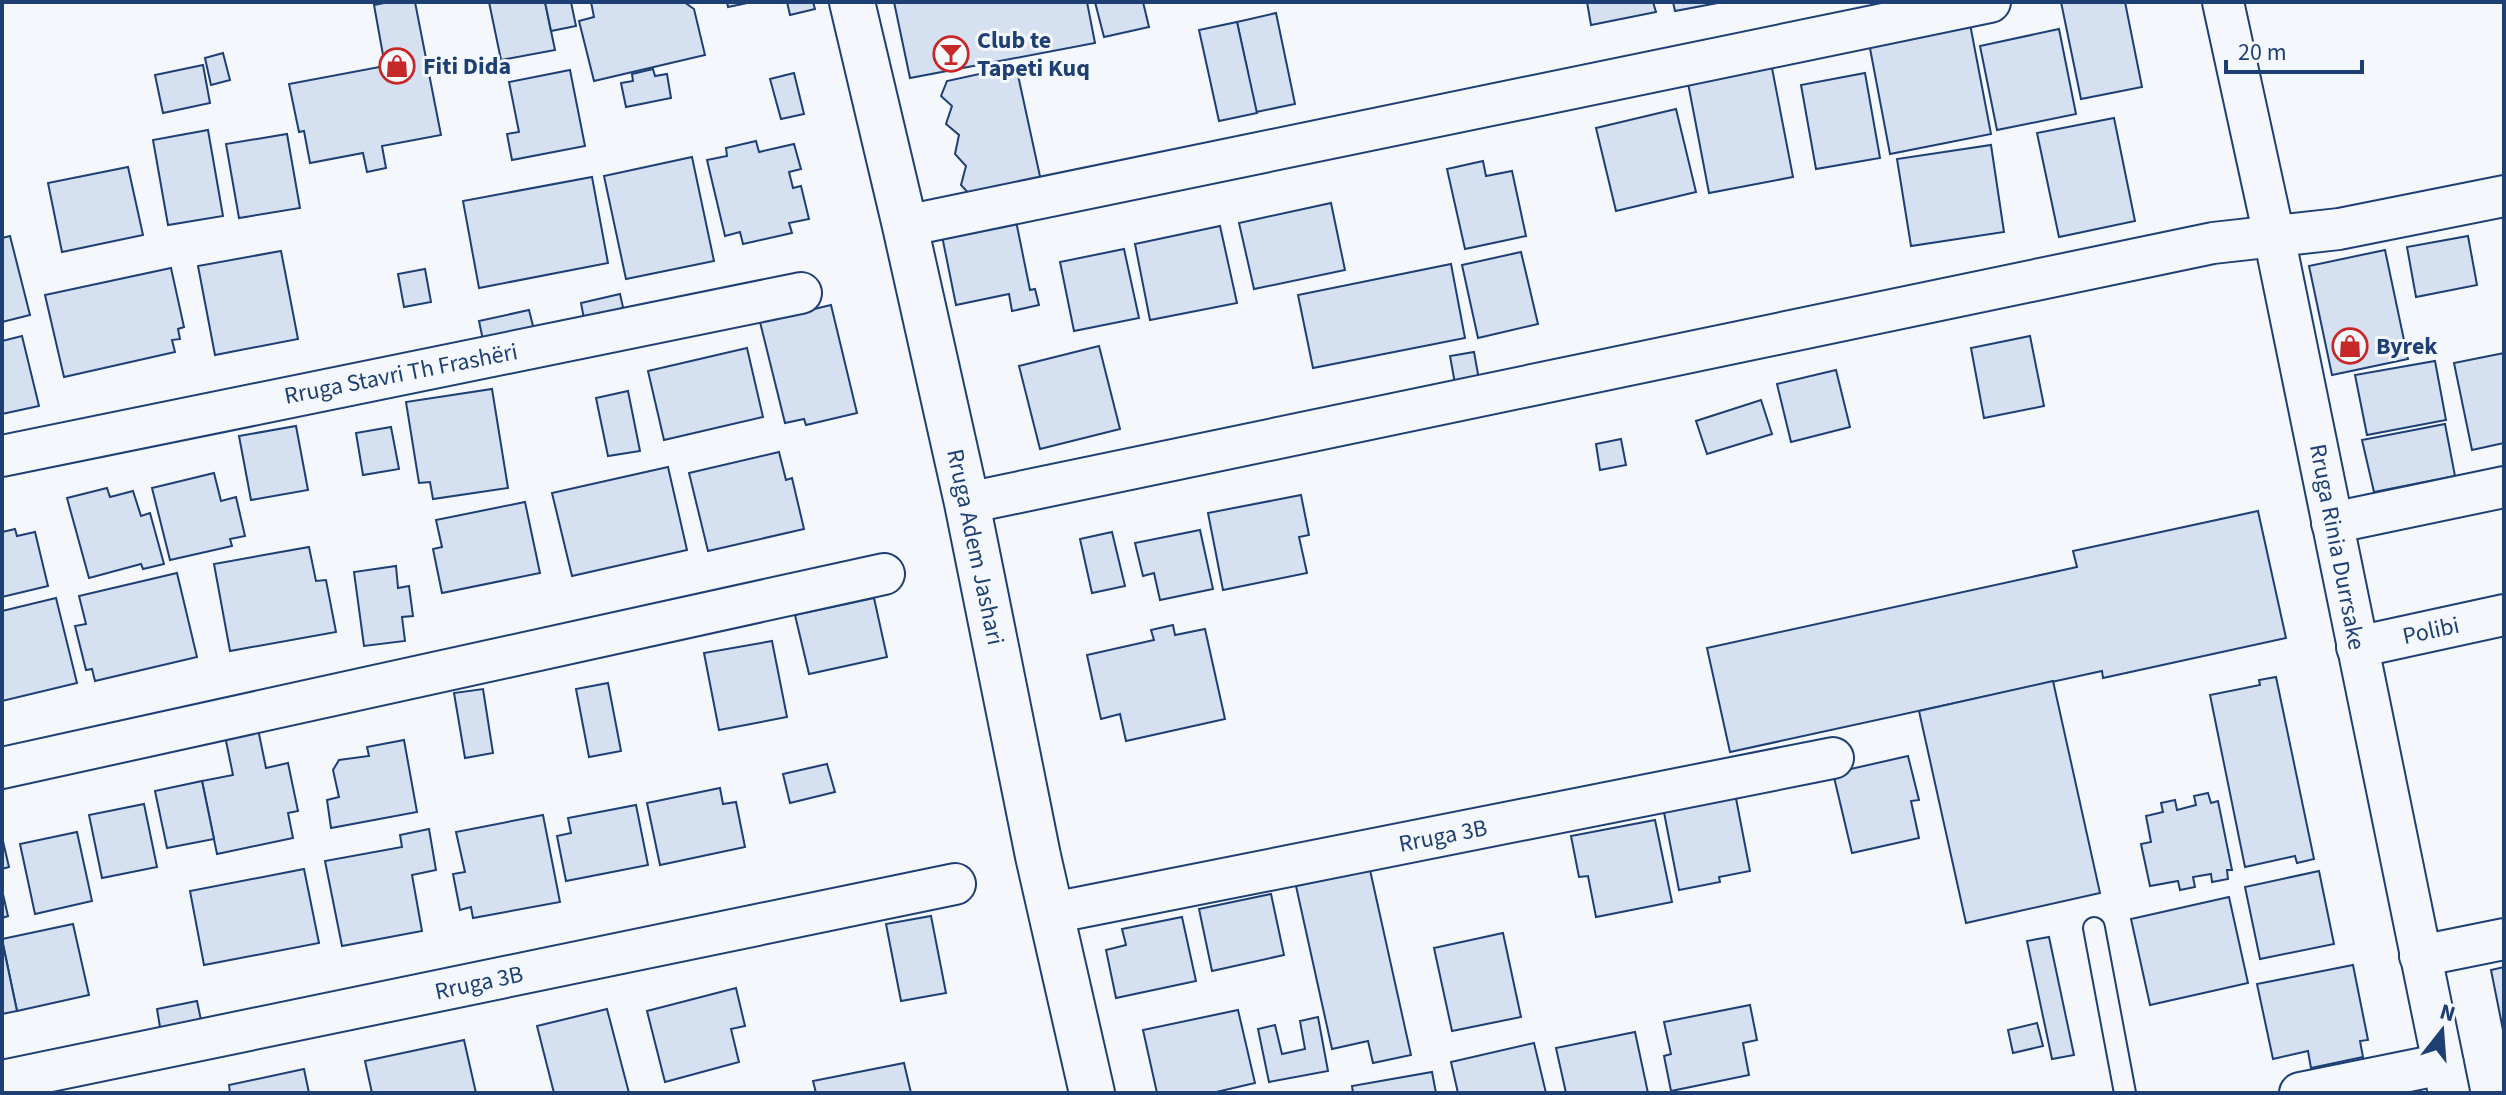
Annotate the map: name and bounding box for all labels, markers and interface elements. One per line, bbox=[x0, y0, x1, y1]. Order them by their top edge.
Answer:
place label: Club te Tapeti Kuq bbox=[977, 23, 1090, 86]
scale bar bbox=[2226, 24, 2362, 74]
bar icon: Club te Tapeti Kuq bbox=[932, 35, 970, 73]
text: 20 m bbox=[2238, 35, 2287, 70]
shop icon: Fiti Dida bbox=[378, 47, 416, 85]
place label: Fiti Dida bbox=[423, 49, 511, 84]
shop icon: Byrek bbox=[2331, 327, 2369, 365]
place label: Byrek bbox=[2376, 329, 2438, 364]
street label: Rruga Stavri Th Frashëri bbox=[281, 334, 521, 414]
street label: Rruga Rinia Durrsake bbox=[2300, 441, 2374, 653]
street label: Rruga Adem Jashari bbox=[937, 446, 1013, 648]
street label: Polibi bbox=[2399, 608, 2463, 654]
street label: Rruga 3B bbox=[1396, 810, 1490, 862]
street label: Rruga 3B bbox=[431, 957, 527, 1009]
north arrow bbox=[2402, 991, 2482, 1071]
text: N bbox=[2436, 995, 2459, 1030]

